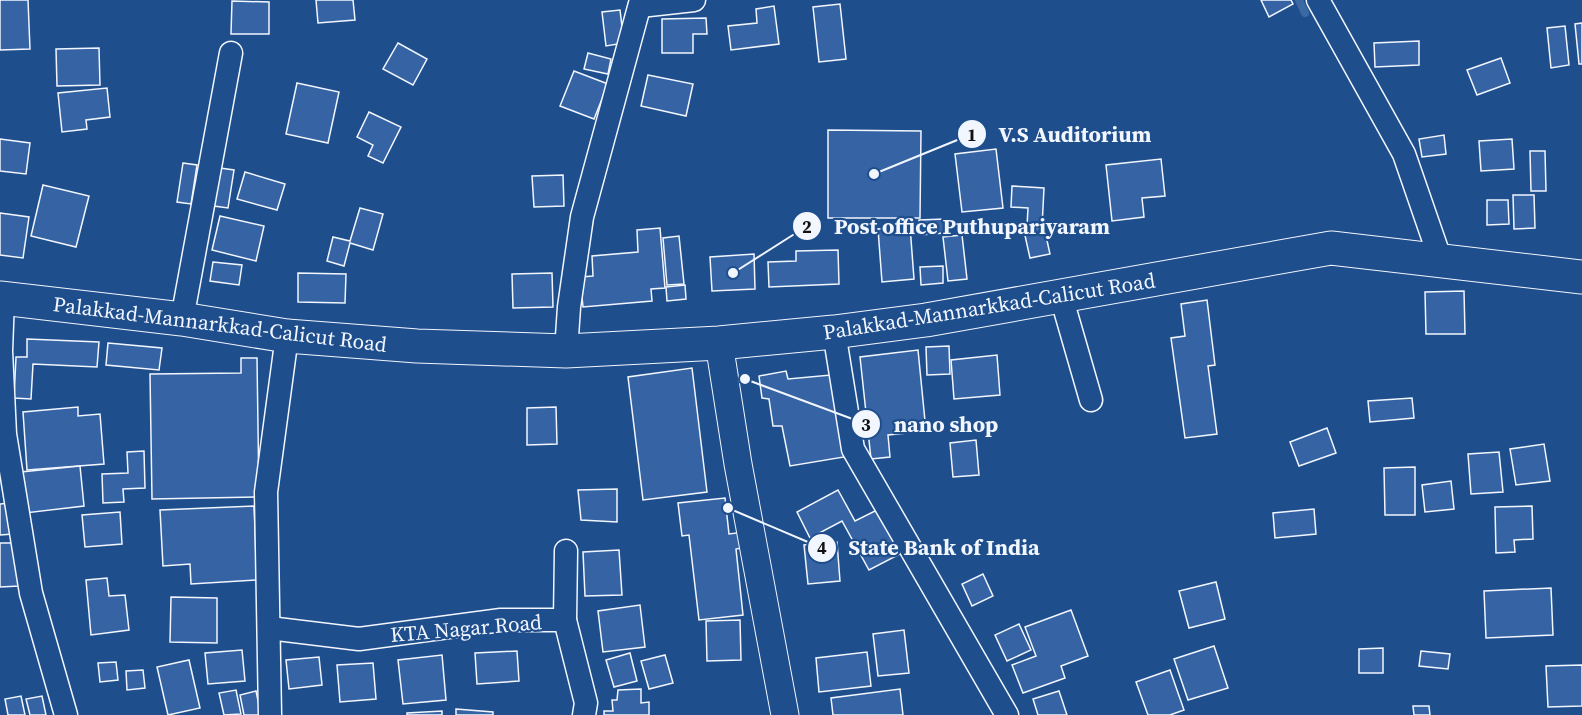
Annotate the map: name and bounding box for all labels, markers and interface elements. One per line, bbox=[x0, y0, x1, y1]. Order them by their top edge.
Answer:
callout: V.S Auditorium bbox=[957, 114, 1164, 154]
text: V.S Auditorium bbox=[999, 119, 1152, 149]
text: 1 bbox=[967, 122, 977, 147]
callout: Post office Puthupariyaram bbox=[792, 206, 1121, 246]
text: Post office Puthupariyaram bbox=[834, 211, 1110, 241]
text: 2 bbox=[802, 214, 812, 239]
street label: Palakkad-Mannarkkad-Calicut Road bbox=[821, 265, 1157, 347]
street label: Palakkad-Mannarkkad-Calicut Road bbox=[51, 289, 389, 359]
callout: nano shop bbox=[851, 404, 1010, 444]
text: nano shop bbox=[894, 409, 998, 439]
text: 3 bbox=[861, 412, 871, 437]
callout: State Bank of India bbox=[807, 528, 1052, 568]
text: State Bank of India bbox=[848, 532, 1040, 562]
text: 4 bbox=[817, 535, 827, 560]
street label: KTA Nagar Road bbox=[389, 607, 543, 649]

